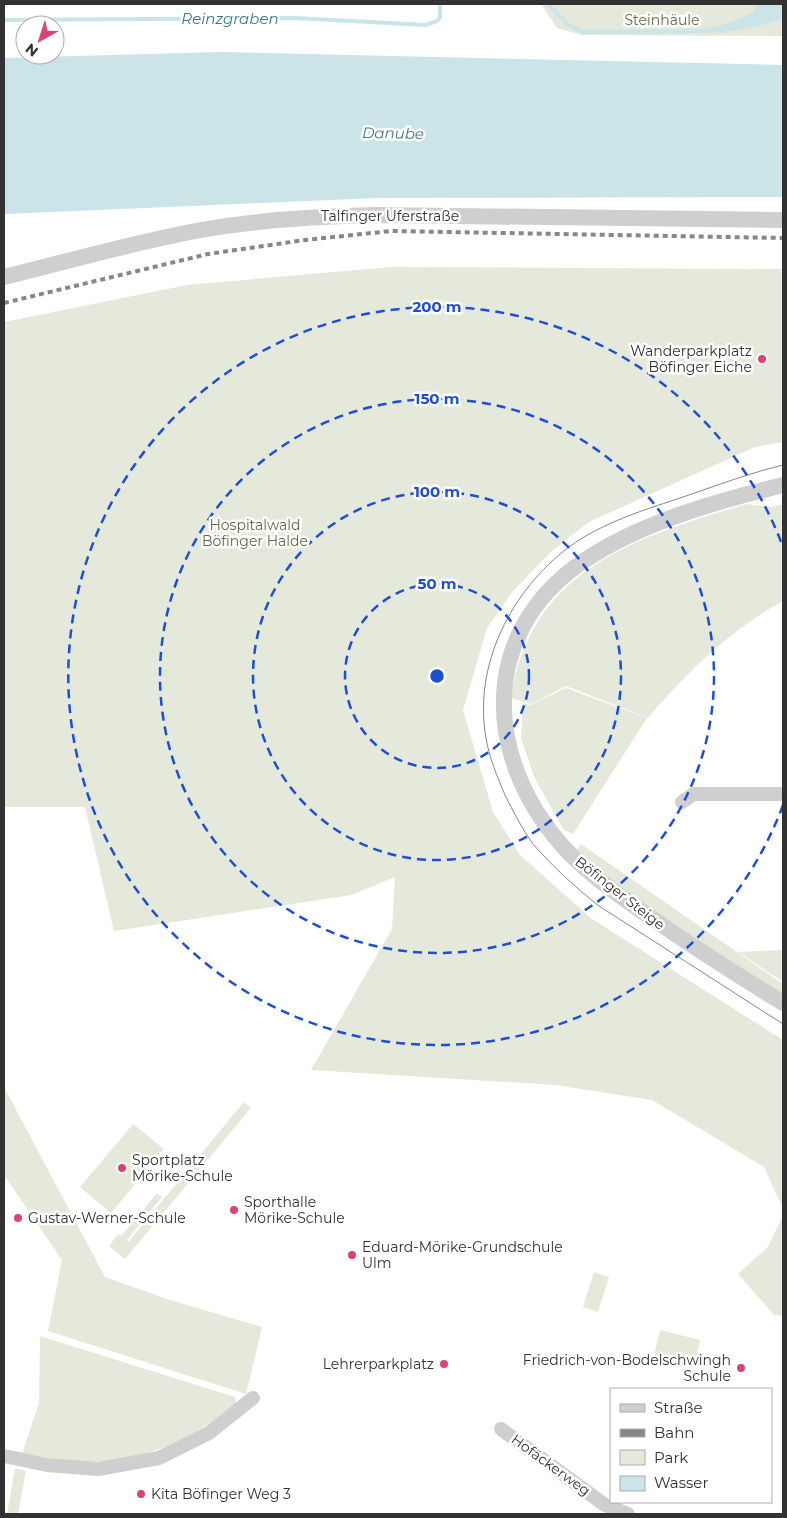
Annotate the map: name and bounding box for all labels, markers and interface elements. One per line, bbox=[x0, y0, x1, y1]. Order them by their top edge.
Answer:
water label: Reinzgraben bbox=[181, 9, 279, 28]
park label: Steinhäule bbox=[624, 11, 700, 29]
north arrow bbox=[15, 15, 65, 65]
text: N bbox=[22, 40, 42, 61]
water label: Danube bbox=[362, 123, 424, 143]
street label: Talfinger Uferstraße bbox=[321, 207, 459, 225]
text: 200 m bbox=[412, 297, 462, 316]
place label: Wanderparkplatz Böfinger Eiche bbox=[630, 342, 752, 376]
marker: Wanderparkplatz Böfinger Eiche bbox=[756, 353, 768, 365]
text: 150 m bbox=[415, 389, 459, 408]
text: 100 m bbox=[414, 482, 460, 501]
park label: Hospitalwald Böfinger Halde bbox=[202, 516, 308, 550]
text: 50 m bbox=[417, 574, 457, 593]
centre of rings bbox=[428, 667, 446, 685]
street label: Böfinger Steige bbox=[572, 852, 668, 934]
place label: Sportplatz Mörike-Schule bbox=[132, 1151, 233, 1185]
marker: Sportplatz Mörike-Schule bbox=[116, 1162, 128, 1174]
place label: Sporthalle Mörike-Schule bbox=[244, 1193, 345, 1227]
marker: Sporthalle Mörike-Schule bbox=[228, 1204, 240, 1216]
place label: Gustav-Werner-Schule bbox=[28, 1209, 186, 1227]
marker: Gustav-Werner-Schule bbox=[12, 1212, 24, 1224]
place label: Eduard-Mörike-Grundschule Ulm bbox=[362, 1238, 563, 1272]
marker: Eduard-Mörike-Grundschule Ulm bbox=[346, 1249, 358, 1261]
place label: Friedrich-von-Bodelschwingh Schule bbox=[523, 1351, 731, 1385]
place label: Lehrerparkplatz bbox=[323, 1355, 434, 1373]
marker: Lehrerparkplatz bbox=[438, 1358, 450, 1370]
marker: Friedrich-von-Bodelschwingh Schule bbox=[735, 1362, 747, 1374]
legend bbox=[610, 1388, 772, 1503]
text: Straße bbox=[654, 1398, 703, 1417]
text: Bahn bbox=[654, 1423, 694, 1442]
street label: Hofäckerweg bbox=[508, 1430, 594, 1500]
text: Park bbox=[654, 1448, 688, 1467]
text: Wasser bbox=[654, 1473, 708, 1492]
place label: Kita Böfinger Weg 3 bbox=[151, 1485, 291, 1503]
marker: Kita Böfinger Weg 3 bbox=[135, 1488, 147, 1500]

